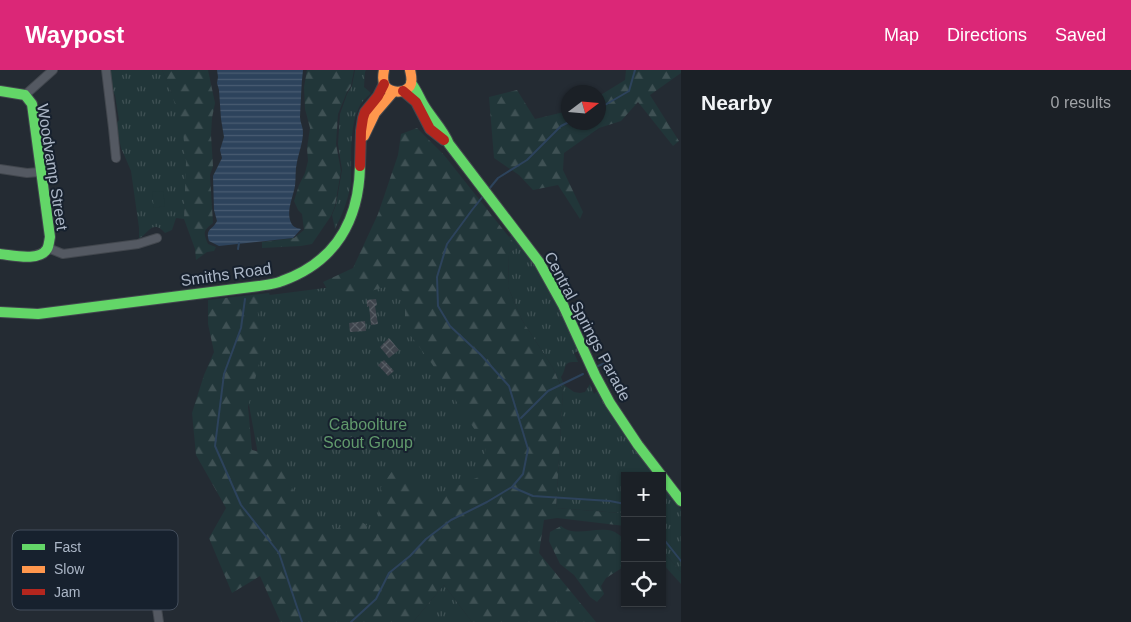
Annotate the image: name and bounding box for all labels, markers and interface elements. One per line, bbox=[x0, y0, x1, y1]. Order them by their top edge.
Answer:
text: Waypost bbox=[25, 21, 124, 48]
text: Map bbox=[884, 25, 919, 45]
text: Directions bbox=[947, 25, 1027, 45]
text: Saved bbox=[1055, 25, 1106, 45]
north arrow bbox=[561, 85, 606, 130]
text: Nearby bbox=[701, 91, 772, 114]
text: 0 results bbox=[1051, 94, 1111, 111]
street label: Woodvamp Street bbox=[34, 103, 71, 232]
street label: Central Springs Parade bbox=[541, 249, 634, 404]
street label: Smiths Road bbox=[180, 260, 273, 289]
park label: Caboolture Scout Group bbox=[323, 416, 413, 451]
map controls bbox=[621, 472, 666, 607]
button: + bbox=[621, 472, 666, 517]
button: − bbox=[621, 517, 666, 562]
legend bbox=[12, 530, 178, 610]
text: Fast bbox=[54, 539, 81, 555]
text: Slow bbox=[54, 561, 85, 577]
button: locate bbox=[621, 562, 666, 607]
text: Jam bbox=[54, 584, 80, 600]

